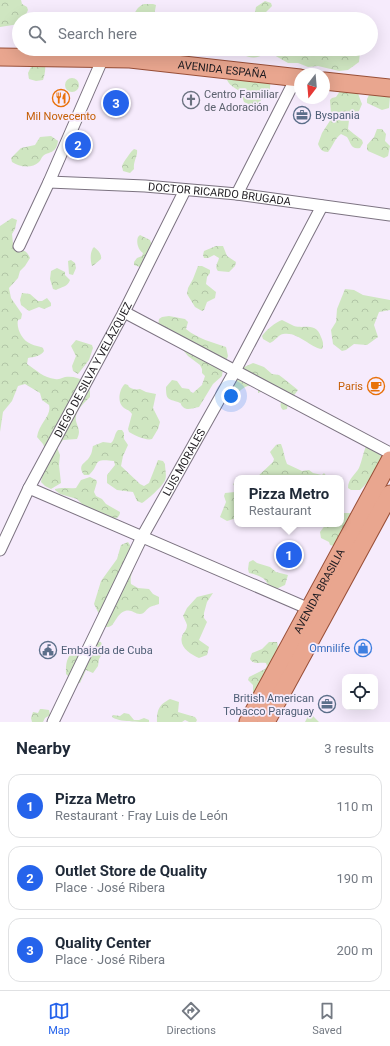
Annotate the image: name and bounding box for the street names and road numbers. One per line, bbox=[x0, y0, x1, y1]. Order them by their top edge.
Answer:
street label: AVENIDA ESPAÑA bbox=[177, 58, 268, 81]
street label: DOCTOR RICARDO BRUGADA bbox=[148, 180, 293, 208]
street label: DIEGO DE SILVA Y VELÁZQUEZ bbox=[51, 300, 135, 439]
street label: LUIS MORALES bbox=[160, 426, 208, 498]
street label: AVENIDA BRASILIA bbox=[291, 546, 348, 636]

